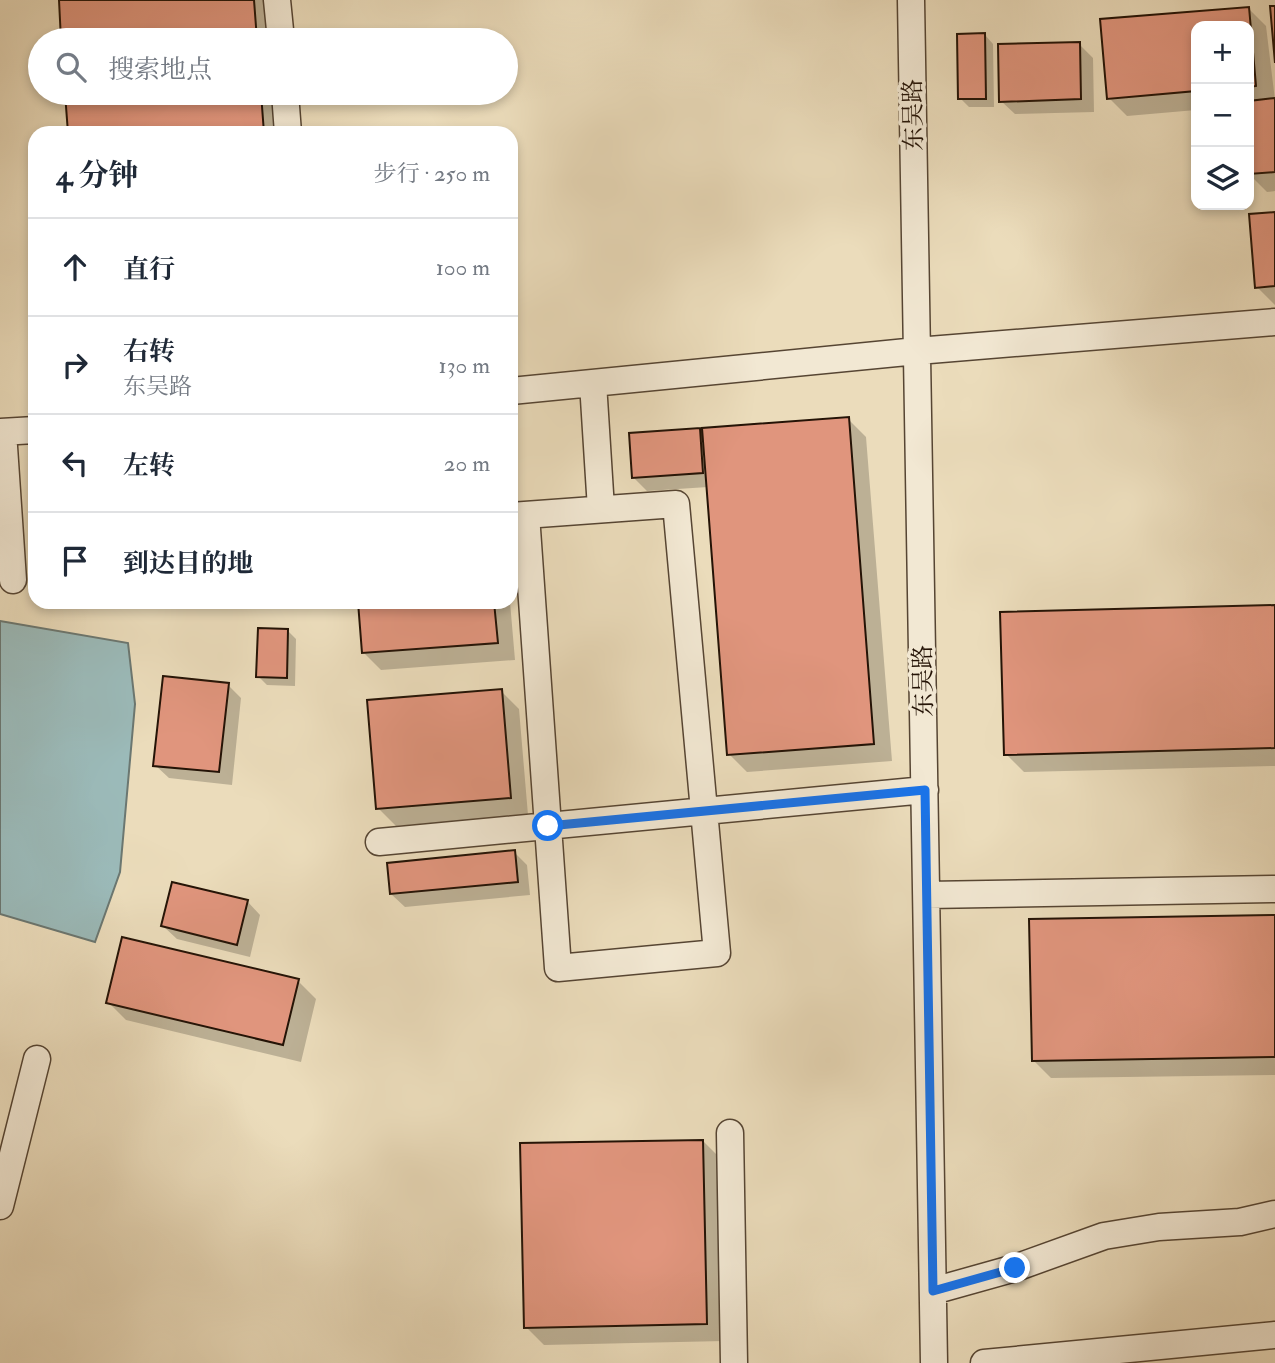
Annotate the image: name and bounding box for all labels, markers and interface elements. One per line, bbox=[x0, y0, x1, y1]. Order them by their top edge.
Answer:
map controls bbox=[1191, 21, 1254, 210]
button: + bbox=[1191, 21, 1254, 84]
search box bbox=[28, 28, 518, 105]
icon: search bbox=[52, 48, 90, 86]
text: 搜索地点 bbox=[108, 54, 212, 86]
street label: 东吴路 bbox=[897, 79, 930, 151]
button: − bbox=[1191, 84, 1254, 147]
button: layers bbox=[1191, 147, 1254, 210]
text: 4 分钟 bbox=[56, 157, 139, 194]
text: 步行 · 250 m bbox=[374, 159, 490, 188]
icon: ahead bbox=[56, 248, 94, 286]
text: 100 m bbox=[436, 253, 490, 282]
text: 直行 bbox=[123, 254, 175, 286]
text: 右转 bbox=[123, 336, 175, 368]
icon: right bbox=[56, 346, 94, 384]
text: 130 m bbox=[438, 351, 490, 380]
text: 东吴路 bbox=[123, 372, 192, 401]
icon: left bbox=[56, 444, 94, 482]
text: 20 m bbox=[444, 449, 490, 478]
text: 左转 bbox=[123, 450, 175, 482]
icon: arrive bbox=[56, 542, 94, 580]
text: 到达目的地 bbox=[123, 548, 253, 580]
street label: 东吴路 bbox=[907, 645, 940, 717]
route start bbox=[532, 810, 563, 841]
route end bbox=[999, 1252, 1030, 1283]

